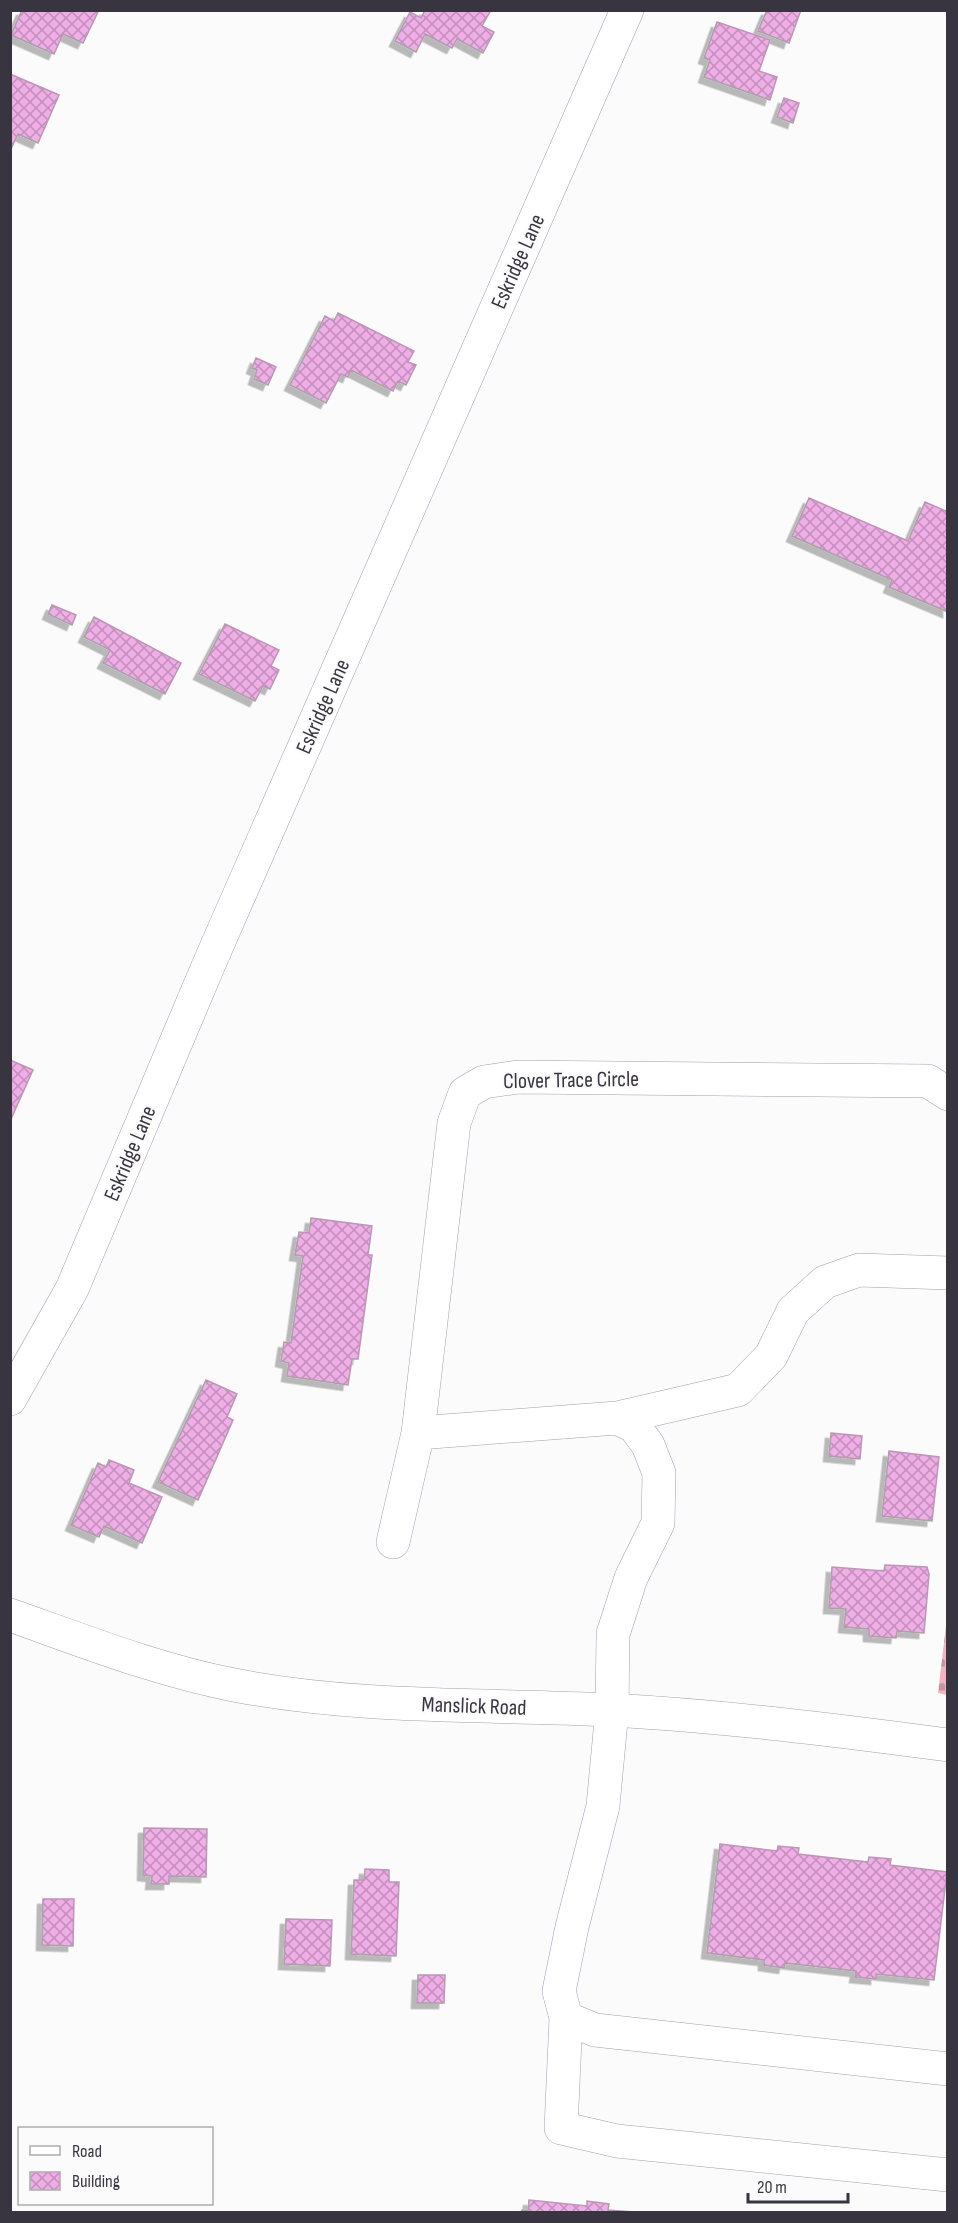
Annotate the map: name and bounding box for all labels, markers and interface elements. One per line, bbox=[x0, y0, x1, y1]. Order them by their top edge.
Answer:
street label: Eskridge Lane bbox=[486, 210, 551, 313]
street label: Eskridge Lane bbox=[291, 655, 356, 758]
street label: Clover Trace Circle bbox=[503, 1066, 639, 1095]
street label: Eskridge Lane bbox=[98, 1102, 163, 1205]
street label: Manslick Road bbox=[421, 1691, 527, 1722]
legend bbox=[18, 2127, 213, 2205]
text: Road bbox=[72, 2141, 102, 2162]
scale bar bbox=[748, 2166, 848, 2204]
text: Building bbox=[72, 2171, 120, 2192]
text: 20 m bbox=[757, 2177, 787, 2198]

